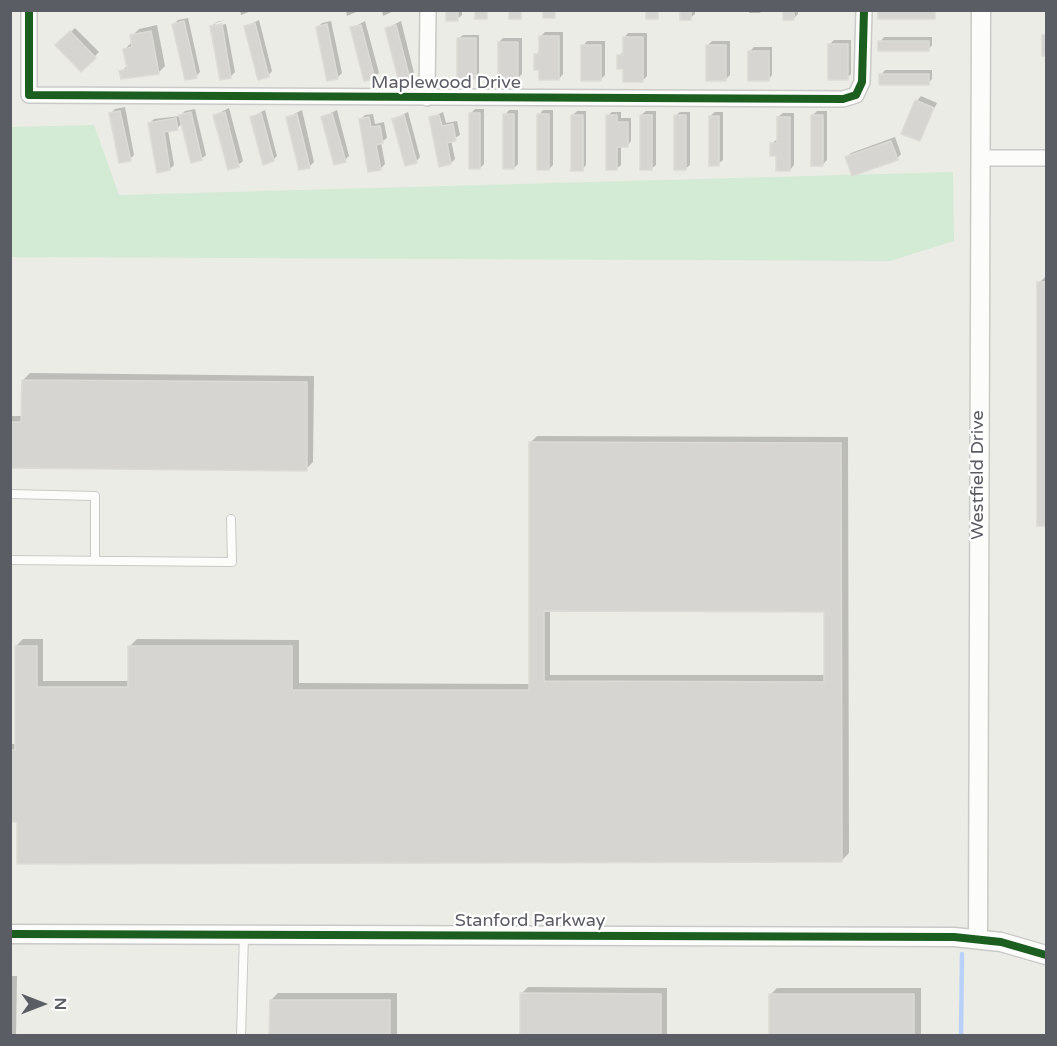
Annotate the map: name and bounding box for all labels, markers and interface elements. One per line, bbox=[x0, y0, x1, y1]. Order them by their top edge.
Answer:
street label: Maplewood Drive bbox=[371, 72, 521, 94]
street label: Westfield Drive bbox=[967, 410, 989, 540]
street label: Stanford Parkway bbox=[455, 910, 605, 932]
north arrow bbox=[12, 974, 72, 1034]
text: N bbox=[50, 998, 70, 1010]

